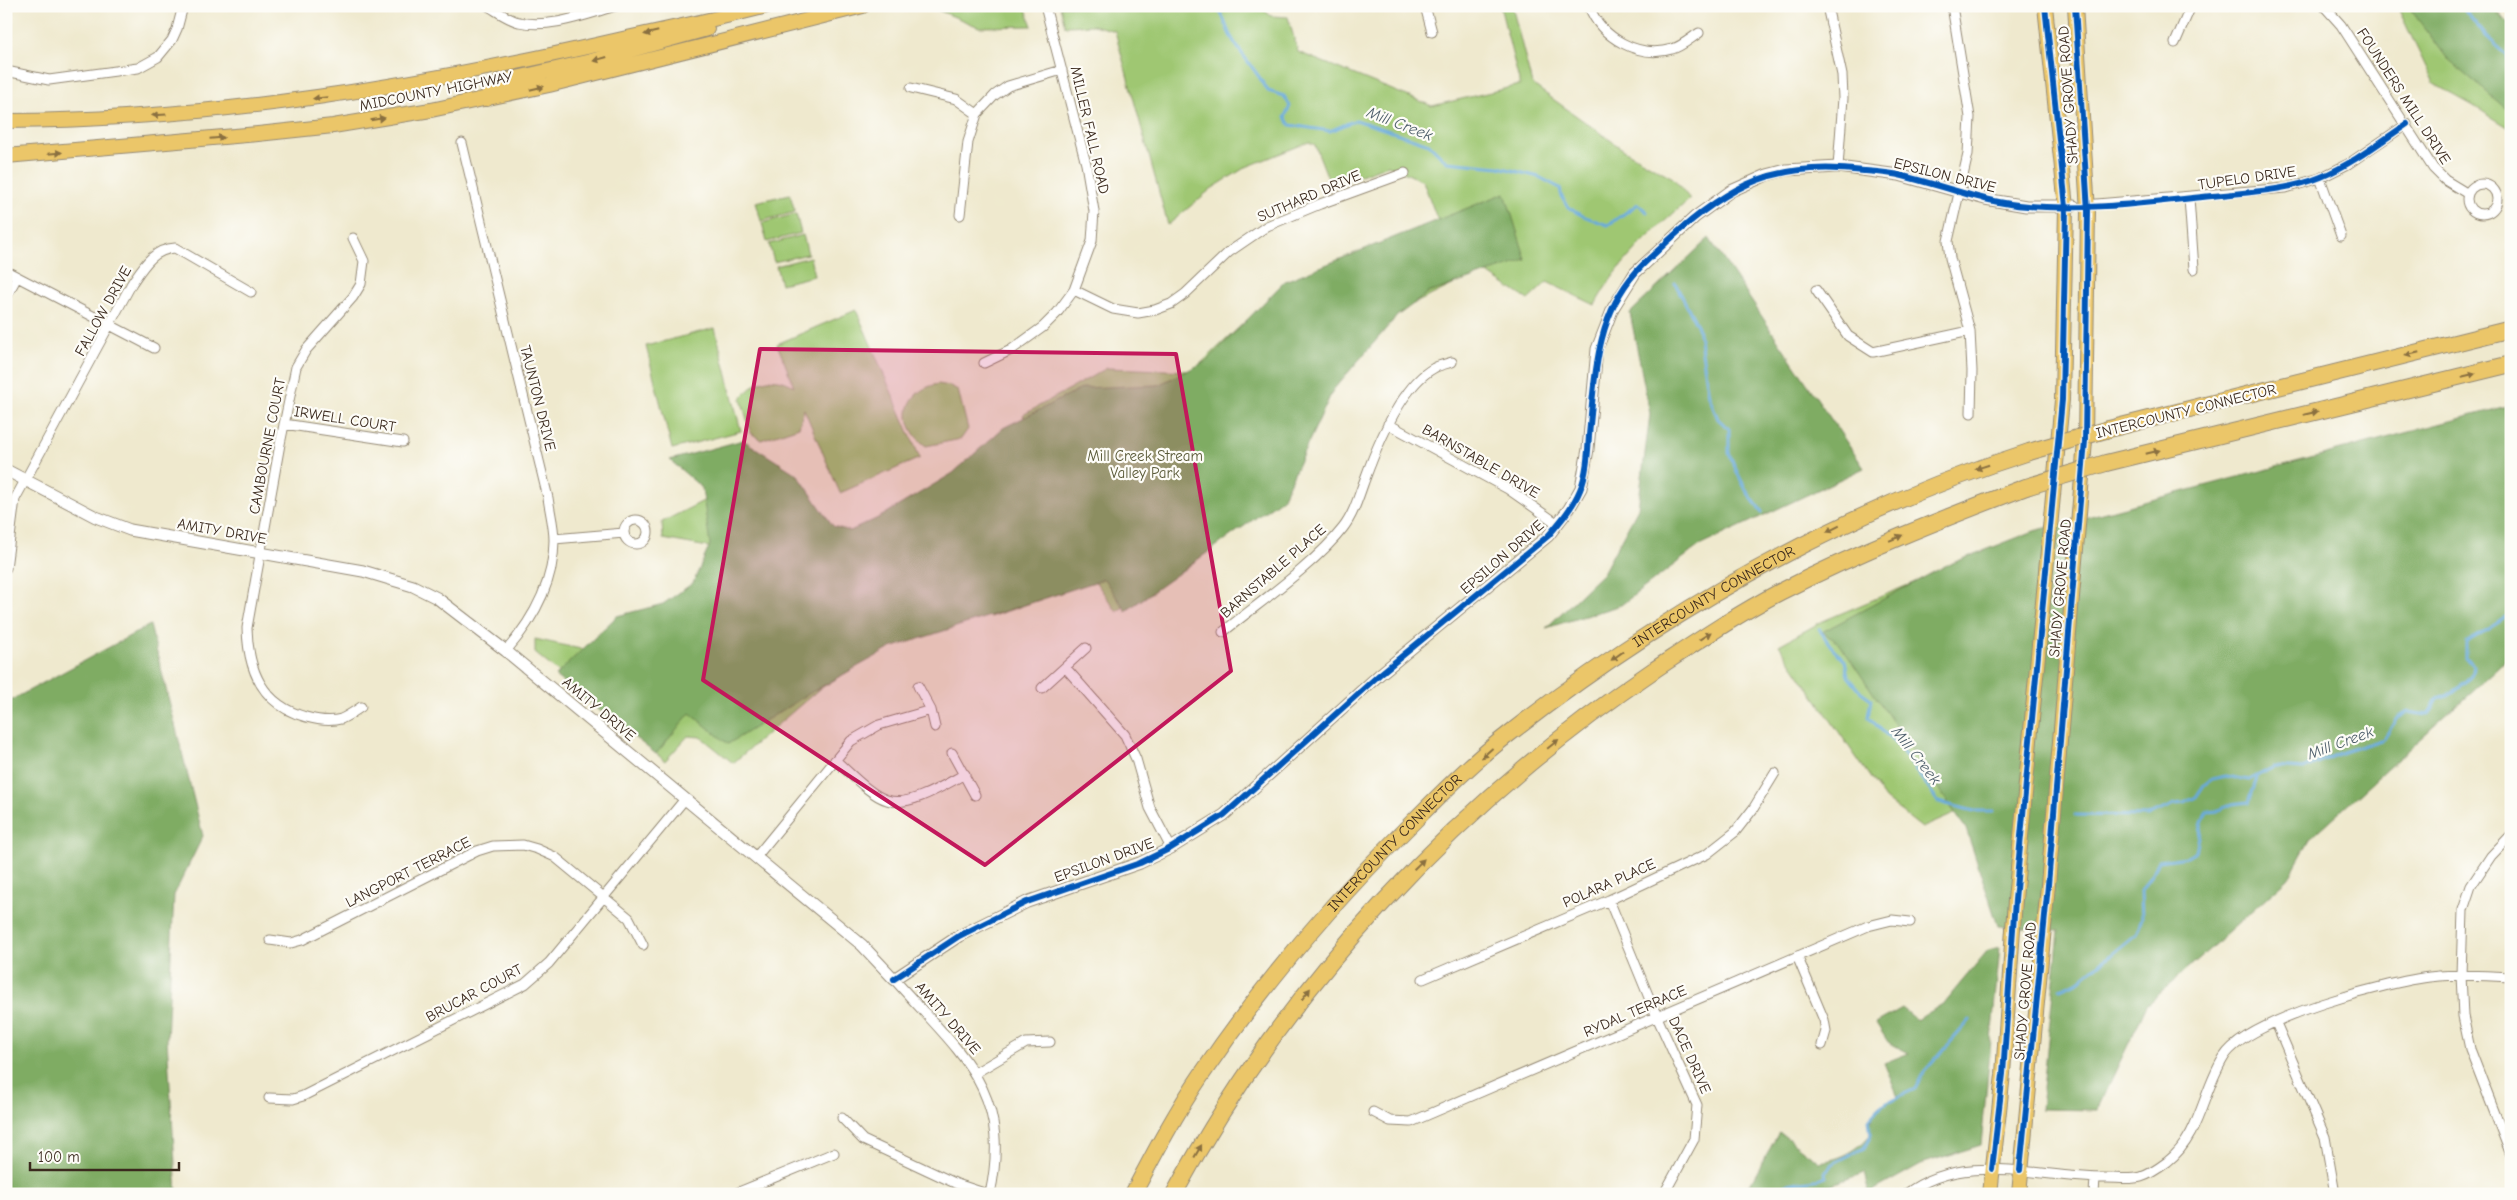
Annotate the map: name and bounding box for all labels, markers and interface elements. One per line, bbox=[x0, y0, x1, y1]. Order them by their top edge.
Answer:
street label: SHADY GROVE ROAD bbox=[2054, 25, 2082, 165]
street label: FOUNDERS MILL DRIVE bbox=[2353, 25, 2455, 167]
one-way arrow bbox=[644, 29, 659, 37]
one-way arrow bbox=[592, 55, 608, 63]
street label: MILLER FALL ROAD bbox=[1067, 64, 1113, 196]
street label: MIDCOUNTY HIGHWAY bbox=[358, 67, 514, 115]
one-way arrow bbox=[530, 83, 546, 91]
one-way arrow bbox=[312, 94, 328, 102]
water label: Mill Creek bbox=[1363, 103, 1435, 145]
one-way arrow bbox=[150, 111, 166, 119]
one-way arrow bbox=[370, 115, 386, 123]
one-way arrow bbox=[209, 134, 225, 142]
one-way arrow bbox=[47, 148, 63, 156]
street label: EPSILON DRIVE bbox=[1892, 154, 1998, 196]
street label: TUPELO DRIVE bbox=[2197, 162, 2297, 194]
street label: SUTHARD DRIVE bbox=[1255, 166, 1363, 226]
street label: FALLOW DRIVE bbox=[71, 263, 135, 359]
street label: TAUNTON DRIVE bbox=[516, 343, 560, 453]
one-way arrow bbox=[2405, 350, 2420, 358]
one-way arrow bbox=[2461, 371, 2476, 379]
street label: CAMBOURNE COURT bbox=[245, 376, 289, 516]
street label: INTERCOUNTY CONNECTOR bbox=[2094, 380, 2278, 442]
street label: IRWELL COURT bbox=[293, 402, 397, 436]
one-way arrow bbox=[2303, 409, 2318, 417]
street label: BARNSTABLE DRIVE bbox=[1419, 420, 1543, 502]
park label: Mill Creek Stream Valley Park bbox=[1087, 447, 1203, 482]
one-way arrow bbox=[2146, 448, 2161, 456]
one-way arrow bbox=[1975, 463, 1990, 471]
street label: AMITY DRIVE bbox=[176, 514, 268, 548]
street label: EPSILON DRIVE bbox=[1457, 516, 1547, 598]
street label: SHADY GROVE ROAD bbox=[2045, 518, 2075, 658]
street label: BARNSTABLE PLACE bbox=[1217, 520, 1329, 622]
one-way arrow bbox=[1825, 525, 1840, 534]
one-way arrow bbox=[1889, 533, 1903, 541]
street label: INTERCOUNTY CONNECTOR bbox=[1629, 542, 1798, 651]
one-way arrow bbox=[1699, 632, 1712, 641]
one-way arrow bbox=[1610, 651, 1624, 661]
street label: AMITY DRIVE bbox=[559, 673, 639, 745]
water label: Mill Creek bbox=[1887, 722, 1945, 789]
water label: Mill Creek bbox=[2304, 723, 2376, 764]
one-way arrow bbox=[1546, 739, 1559, 750]
one-way arrow bbox=[1482, 747, 1494, 759]
street label: INTERCOUNTY CONNECTOR bbox=[1324, 770, 1465, 915]
street label: LANGPORT TERRACE bbox=[342, 833, 474, 911]
street label: EPSILON DRIVE bbox=[1052, 834, 1156, 886]
street label: POLARA PLACE bbox=[1560, 854, 1658, 912]
one-way arrow bbox=[1413, 858, 1425, 870]
street label: SHADY GROVE ROAD bbox=[2010, 921, 2040, 1061]
street label: BRUCAR COURT bbox=[423, 960, 525, 1026]
street label: AMITY DRIVE bbox=[912, 978, 984, 1058]
street label: RYDAL TERRACE bbox=[1581, 981, 1689, 1041]
one-way arrow bbox=[1300, 988, 1311, 1001]
street label: DACE DRIVE bbox=[1665, 1014, 1715, 1096]
scale bar bbox=[30, 1140, 179, 1172]
one-way arrow bbox=[1193, 1145, 1202, 1158]
text: 100 m bbox=[38, 1148, 80, 1166]

